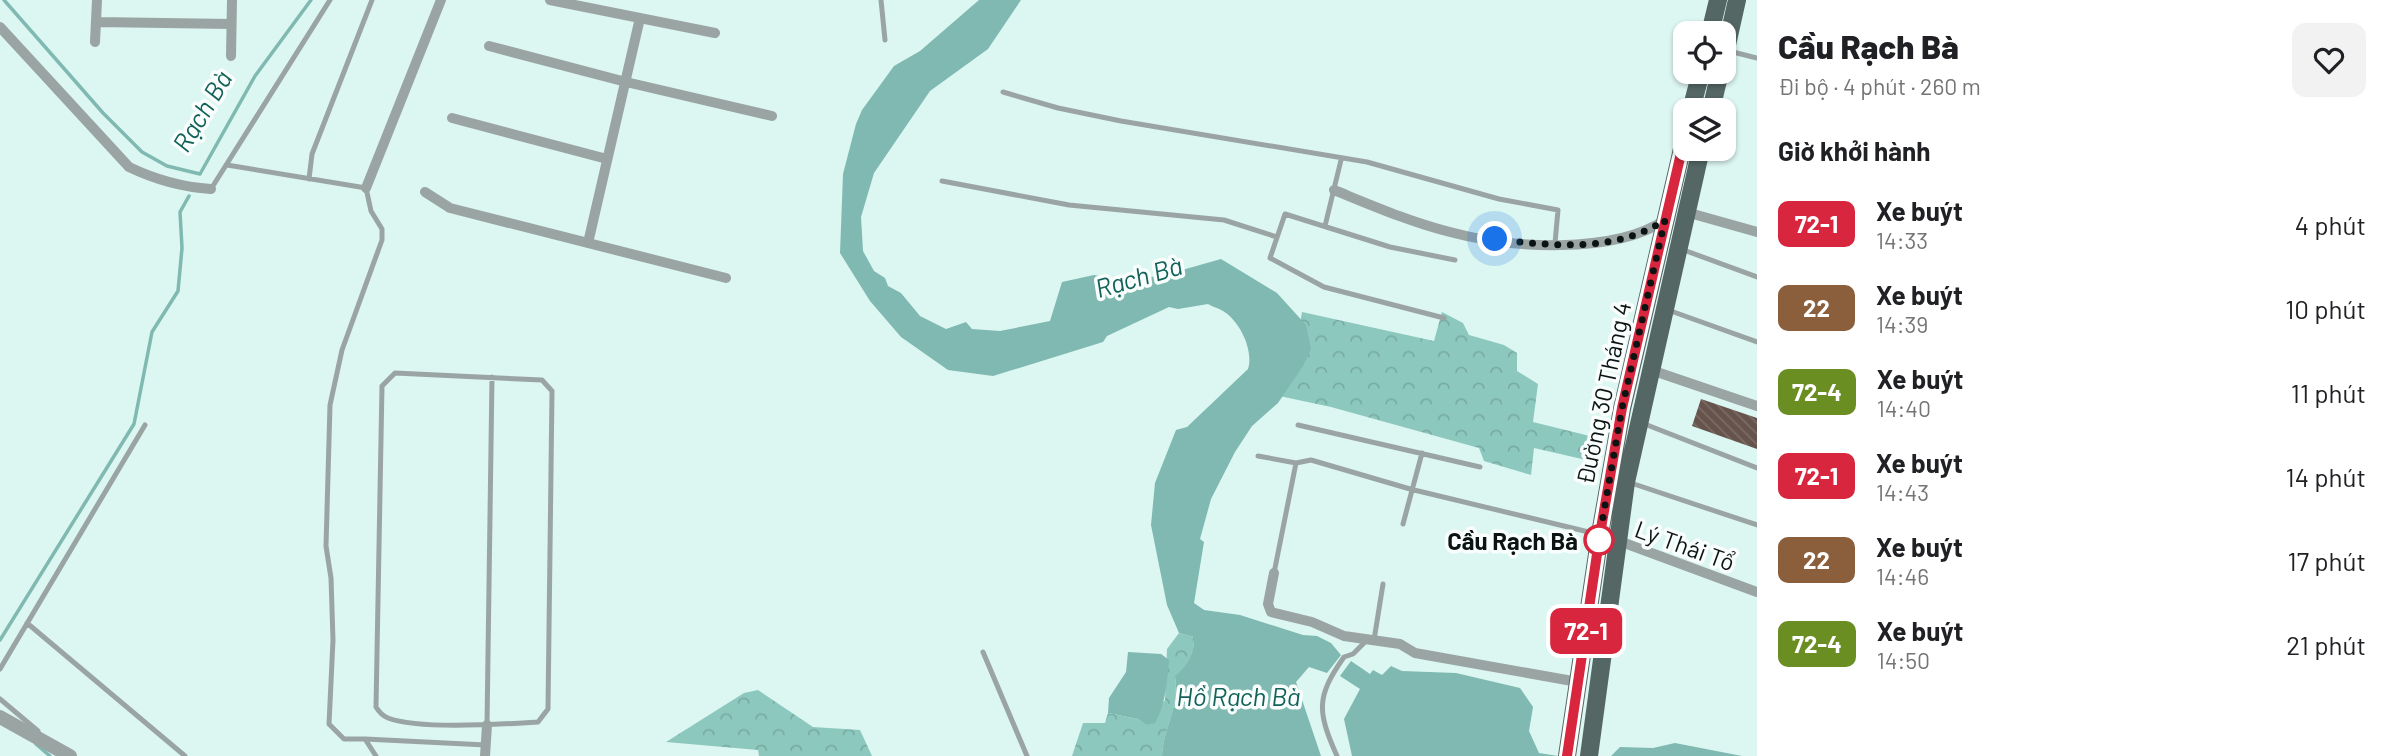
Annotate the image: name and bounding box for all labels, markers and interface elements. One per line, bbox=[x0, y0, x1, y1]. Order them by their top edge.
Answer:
map controls bbox=[1673, 21, 1736, 161]
button: locate bbox=[1673, 21, 1736, 84]
button: heart bbox=[2292, 23, 2366, 97]
text: Cầu Rạch Bà bbox=[1778, 26, 1959, 66]
water label: Rạch Bà bbox=[165, 65, 237, 157]
text: Đi bộ · 4 phút · 260 m bbox=[1778, 72, 1981, 100]
button: layers bbox=[1673, 98, 1736, 161]
text: Giờ khởi hành bbox=[1778, 135, 1931, 166]
text: Xe buýt bbox=[1876, 195, 1963, 226]
text: 72-1 bbox=[1795, 209, 1838, 238]
text: 4 phút bbox=[2295, 209, 2366, 240]
your location bbox=[1477, 221, 1512, 256]
text: 14:33 bbox=[1876, 226, 1928, 254]
water label: Rạch Bà bbox=[1091, 249, 1185, 303]
text: Xe buýt bbox=[1876, 279, 1963, 310]
text: 22 bbox=[1803, 293, 1830, 322]
text: 10 phút bbox=[2285, 293, 2366, 324]
street label: Đường 30 Tháng 4 bbox=[1570, 299, 1636, 487]
text: 14:39 bbox=[1876, 310, 1928, 338]
text: Xe buýt bbox=[1877, 363, 1964, 394]
text: 72-4 bbox=[1792, 377, 1842, 406]
text: 11 phút bbox=[2291, 377, 2366, 408]
text: 14:40 bbox=[1877, 394, 1931, 422]
text: Xe buýt bbox=[1876, 447, 1963, 478]
text: 72-1 bbox=[1795, 461, 1838, 490]
text: 14 phút bbox=[2286, 461, 2366, 492]
text: 14:43 bbox=[1876, 478, 1929, 506]
street label: Lý Thái Tổ bbox=[1631, 514, 1739, 576]
marker: Cầu Rạch Bà bbox=[1584, 525, 1614, 555]
place label: Cầu Rạch Bà bbox=[1447, 526, 1578, 555]
text: Xe buýt bbox=[1876, 531, 1963, 562]
text: 22 bbox=[1803, 545, 1830, 574]
text: 17 phút bbox=[2288, 545, 2366, 576]
text: 14:46 bbox=[1876, 562, 1929, 590]
line badge: 72-1 bbox=[1537, 608, 1635, 654]
text: Xe buýt bbox=[1877, 615, 1964, 646]
text: 72-1 bbox=[1564, 616, 1608, 645]
text: 72-4 bbox=[1792, 629, 1842, 658]
text: 21 phút bbox=[2286, 629, 2366, 660]
text: 14:50 bbox=[1877, 646, 1930, 674]
water label: Hồ Rạch Bà bbox=[1176, 680, 1300, 711]

